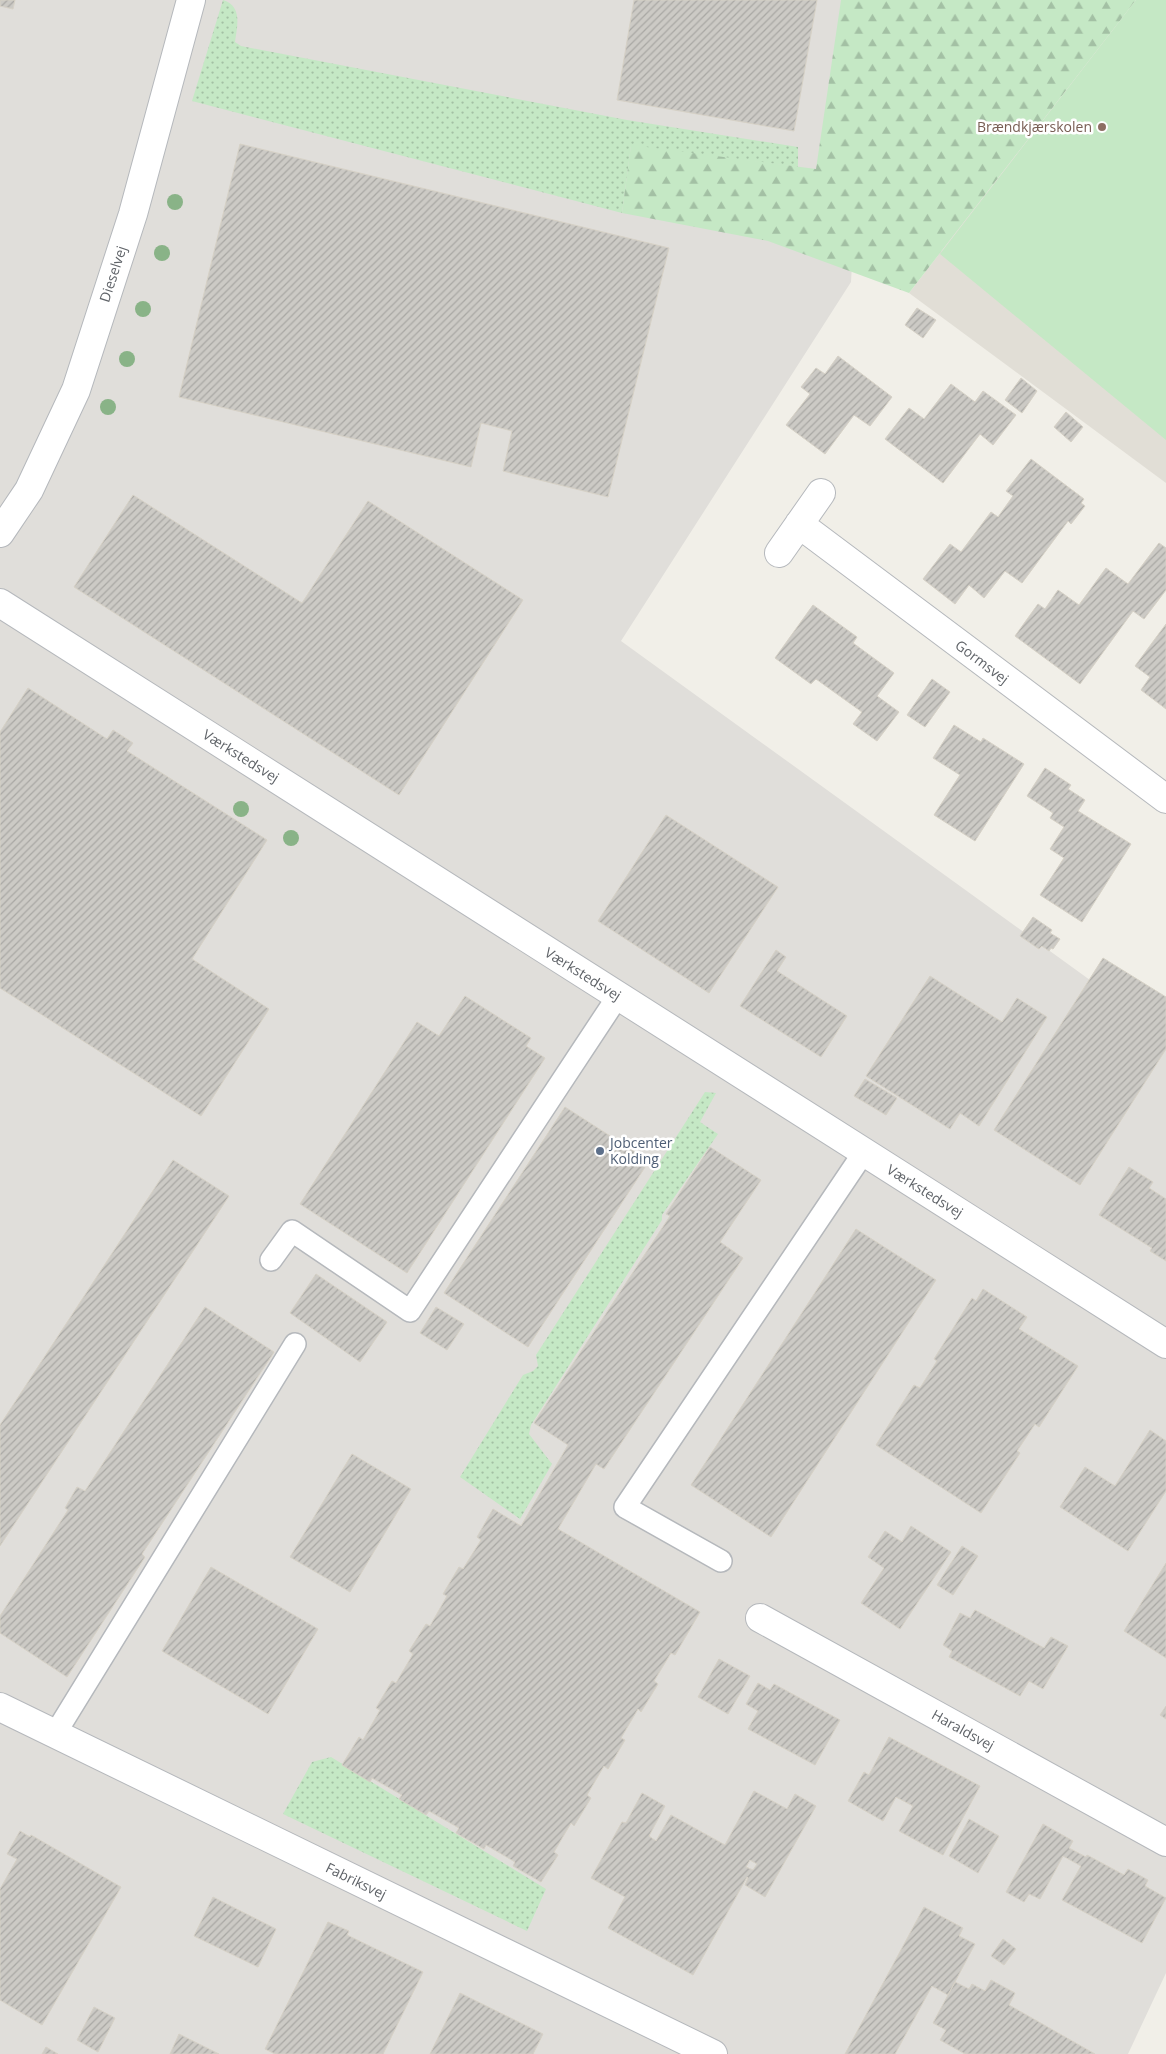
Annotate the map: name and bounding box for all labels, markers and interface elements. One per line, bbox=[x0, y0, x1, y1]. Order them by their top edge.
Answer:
place label: Brændkjærskolen bbox=[977, 117, 1092, 136]
marker: Brændkjærskolen bbox=[1096, 121, 1108, 133]
street label: Dieselvej bbox=[95, 243, 131, 304]
street label: Gormsvej bbox=[952, 635, 1013, 688]
street label: Værkstedsvej bbox=[199, 725, 283, 787]
street label: Værkstedsvej bbox=[541, 943, 625, 1005]
place label: Jobcenter Kolding bbox=[608, 1133, 673, 1168]
marker: Jobcenter Kolding bbox=[594, 1145, 606, 1157]
street label: Værkstedsvej bbox=[883, 1160, 967, 1222]
street label: Haraldsvej bbox=[929, 1705, 998, 1755]
street label: Fabriksvej bbox=[323, 1858, 390, 1903]

